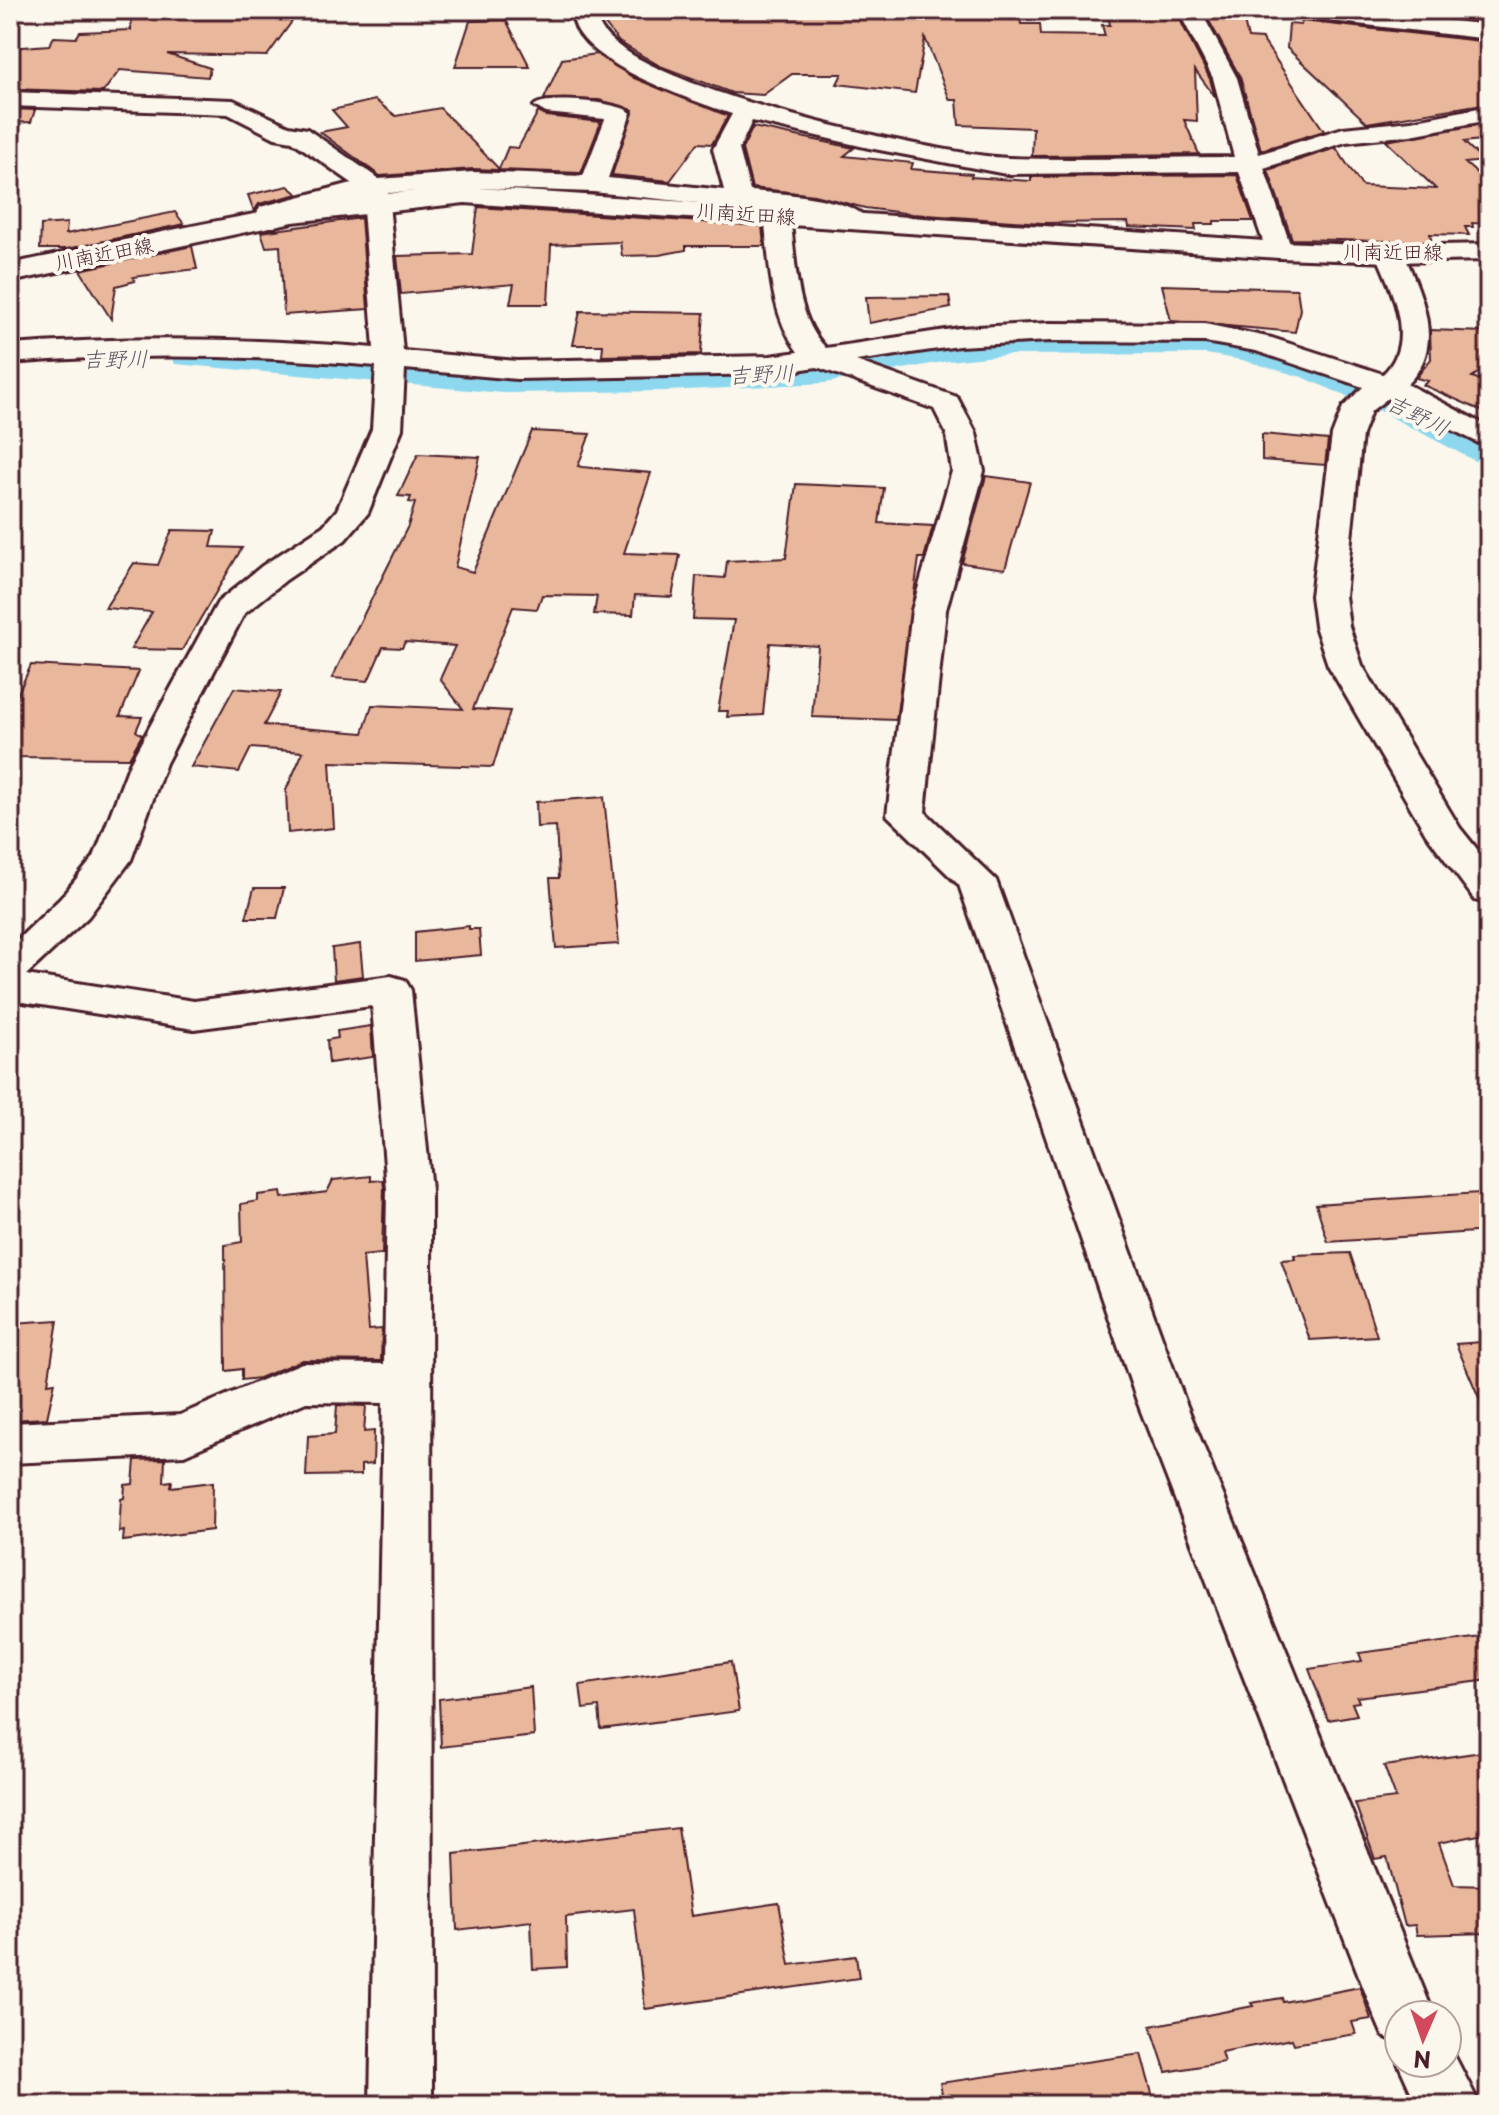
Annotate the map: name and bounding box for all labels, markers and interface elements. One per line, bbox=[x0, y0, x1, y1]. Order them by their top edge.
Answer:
street label: 川南近田線 bbox=[695, 195, 797, 231]
street label: 川南近田線 bbox=[52, 229, 156, 277]
street label: 川南近田線 bbox=[1343, 236, 1443, 266]
water label: 吉野川 bbox=[82, 340, 148, 375]
water label: 吉野川 bbox=[727, 354, 795, 391]
water label: 吉野川 bbox=[1382, 384, 1456, 443]
north arrow bbox=[1383, 1999, 1463, 2079]
text: N bbox=[1413, 2044, 1432, 2077]

